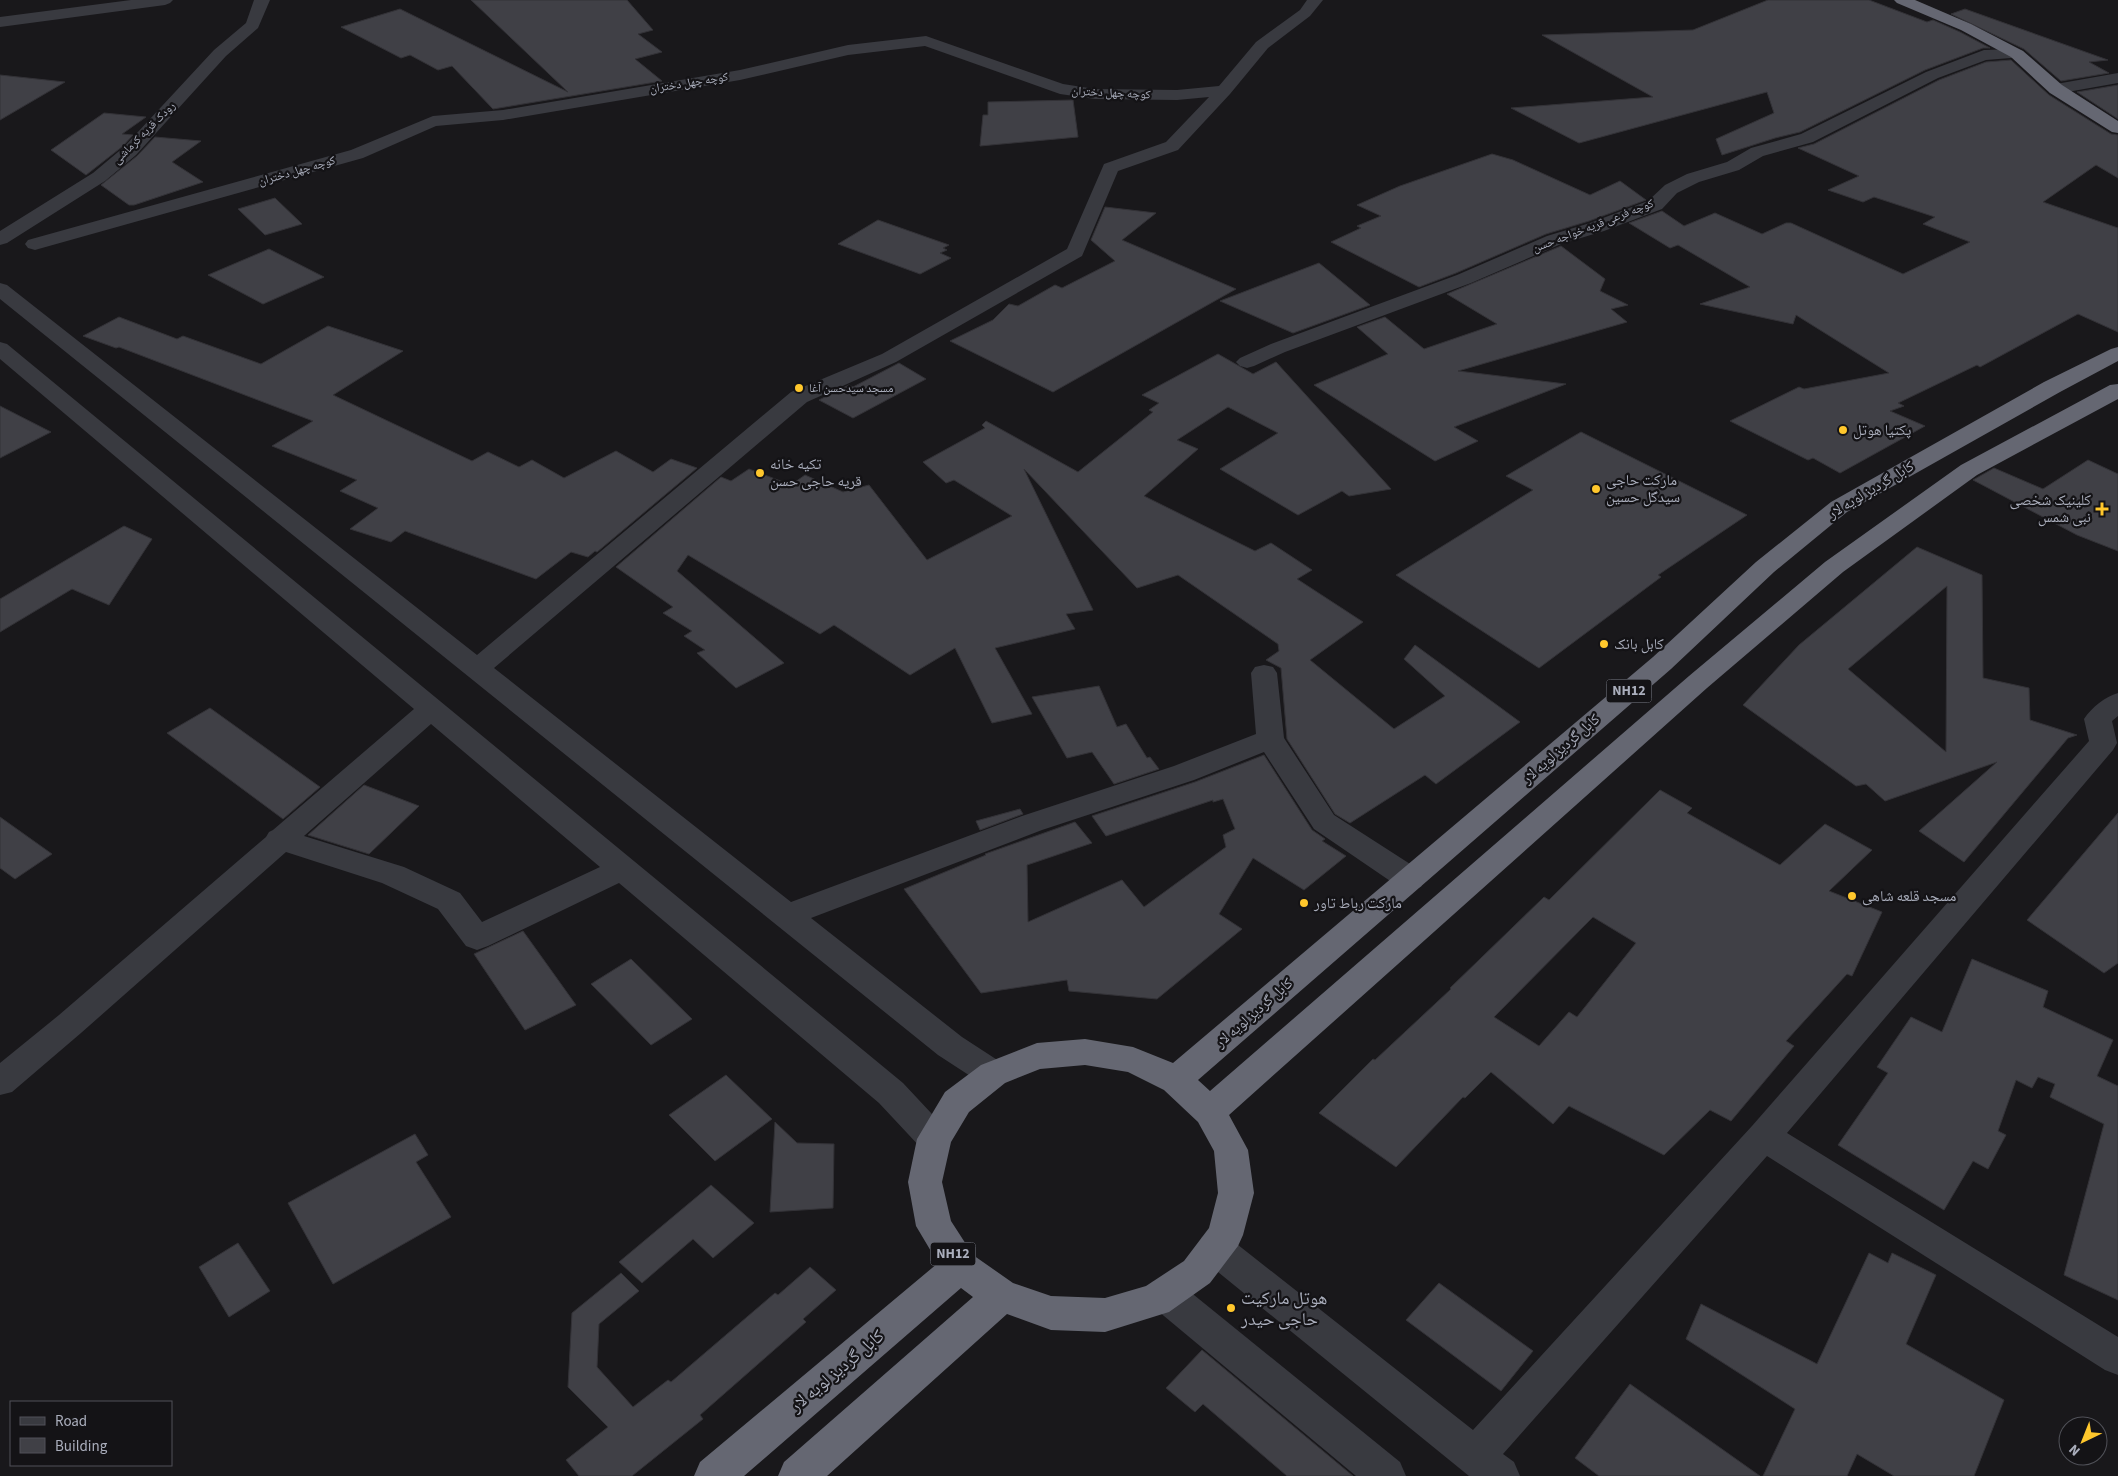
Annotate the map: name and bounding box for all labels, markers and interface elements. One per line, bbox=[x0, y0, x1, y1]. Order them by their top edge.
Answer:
street label: کوچه چهل دختران bbox=[648, 68, 730, 98]
street label: کوچه چهل دختران bbox=[1071, 82, 1151, 104]
street label: رودک قریه کرماشی bbox=[109, 98, 179, 168]
street label: کوچه چهل دختران bbox=[256, 152, 338, 190]
street label: کوچه فرعی قریه خواجه حسن bbox=[1530, 195, 1656, 257]
place label: مسجد سیدحسن آغا bbox=[809, 380, 893, 397]
marker: مسجد سیدحسن آغا bbox=[793, 382, 805, 394]
place label: پکتیا هوتل bbox=[1853, 420, 1911, 441]
marker: پکتیا هوتل bbox=[1837, 424, 1849, 436]
place label: تکیه خانه قریه حاجی حسن bbox=[770, 454, 862, 492]
street label: کابل گردیز لویه لار bbox=[1823, 456, 1918, 525]
marker: تکیه خانه قریه حاجی حسن bbox=[754, 467, 766, 479]
place label: مارکت حاجی سیدگل حسین bbox=[1606, 470, 1680, 508]
marker: مارکت حاجی سیدگل حسین bbox=[1590, 483, 1602, 495]
place label: کلینیک شخصی نبی شمس bbox=[2009, 490, 2091, 528]
marker: کلینیک شخصی نبی شمس bbox=[2095, 502, 2109, 516]
place label: کابل بانک bbox=[1614, 634, 1664, 655]
marker: کابل بانک bbox=[1598, 638, 1610, 650]
road number: NH12 bbox=[1606, 679, 1652, 702]
street label: کابل گردیز لویه لار bbox=[1517, 709, 1605, 790]
place label: مسجد قلعه شاهی bbox=[1862, 886, 1957, 907]
marker: مسجد قلعه شاهی bbox=[1846, 890, 1858, 902]
place label: مارکت رباط تاور bbox=[1313, 893, 1402, 914]
marker: مارکت رباط تاور bbox=[1298, 897, 1310, 909]
street label: کابل گردیز لویه لار bbox=[1210, 973, 1298, 1054]
road number: NH12 bbox=[930, 1242, 976, 1266]
place label: هوتل مارکیت حاجی حیدر bbox=[1240, 1286, 1327, 1332]
marker: هوتل مارکیت حاجی حیدر bbox=[1225, 1302, 1237, 1314]
street label: کابل گردیز لویه لار bbox=[783, 1324, 890, 1419]
legend bbox=[10, 1401, 172, 1466]
text: Road bbox=[55, 1411, 87, 1432]
north arrow bbox=[2058, 1416, 2108, 1466]
text: Building bbox=[55, 1436, 108, 1457]
text: N bbox=[2065, 1439, 2085, 1460]

